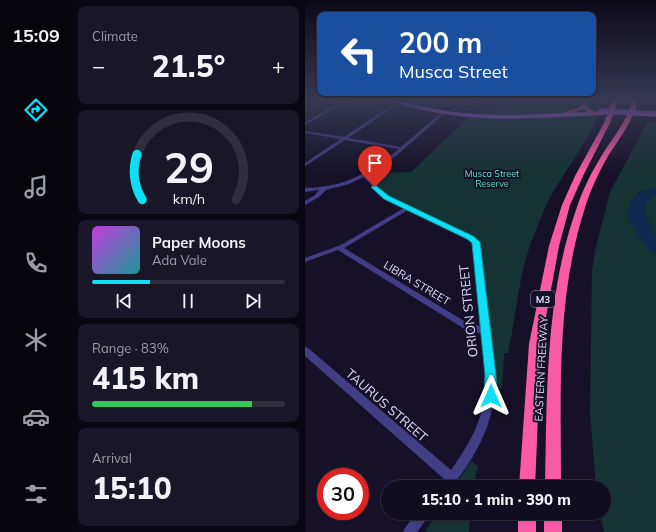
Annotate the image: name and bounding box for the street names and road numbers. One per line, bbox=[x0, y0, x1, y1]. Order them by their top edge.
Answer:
street label: LIBRA STREET bbox=[381, 258, 453, 309]
street label: ORION STREET bbox=[455, 264, 481, 358]
road number: M3 bbox=[531, 291, 555, 307]
street label: EASTERN FREEWAY bbox=[531, 316, 551, 422]
street label: TAURUS STREET bbox=[343, 365, 431, 445]

